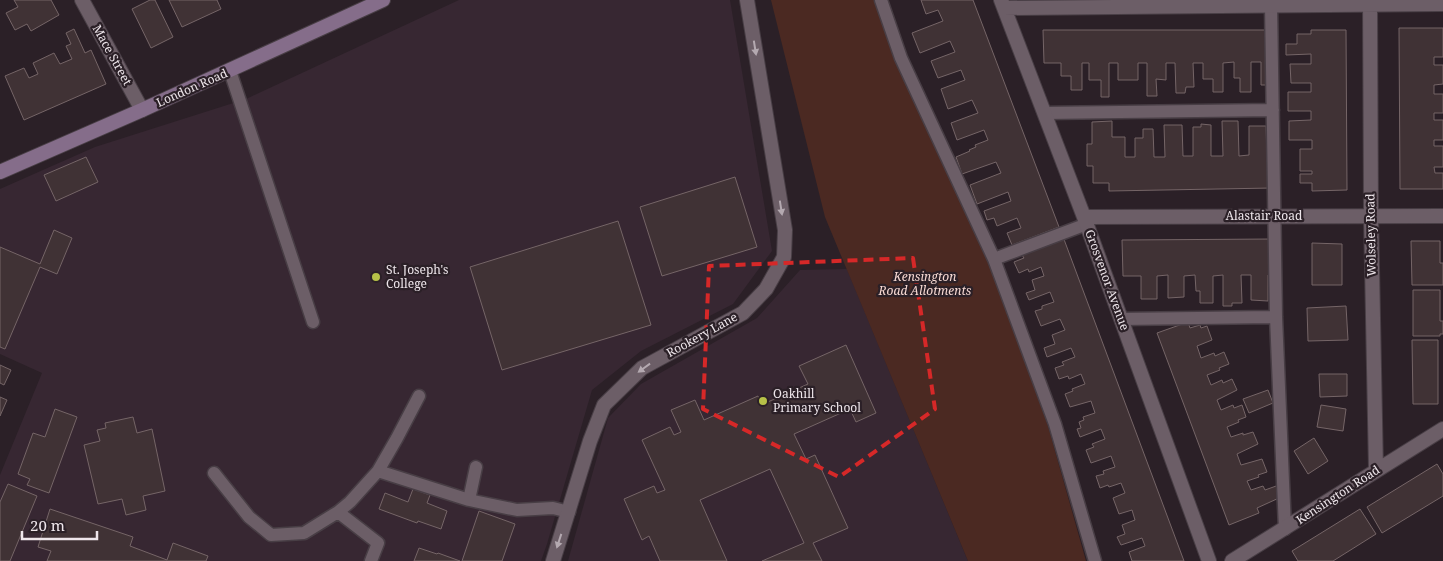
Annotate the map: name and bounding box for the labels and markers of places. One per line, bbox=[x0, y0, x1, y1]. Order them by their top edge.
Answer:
place label: St. Joseph's College bbox=[386, 261, 448, 292]
marker: St. Joseph's College bbox=[370, 271, 382, 283]
place label: Oakhill Primary School bbox=[773, 385, 861, 416]
marker: Oakhill Primary School bbox=[757, 395, 769, 407]

